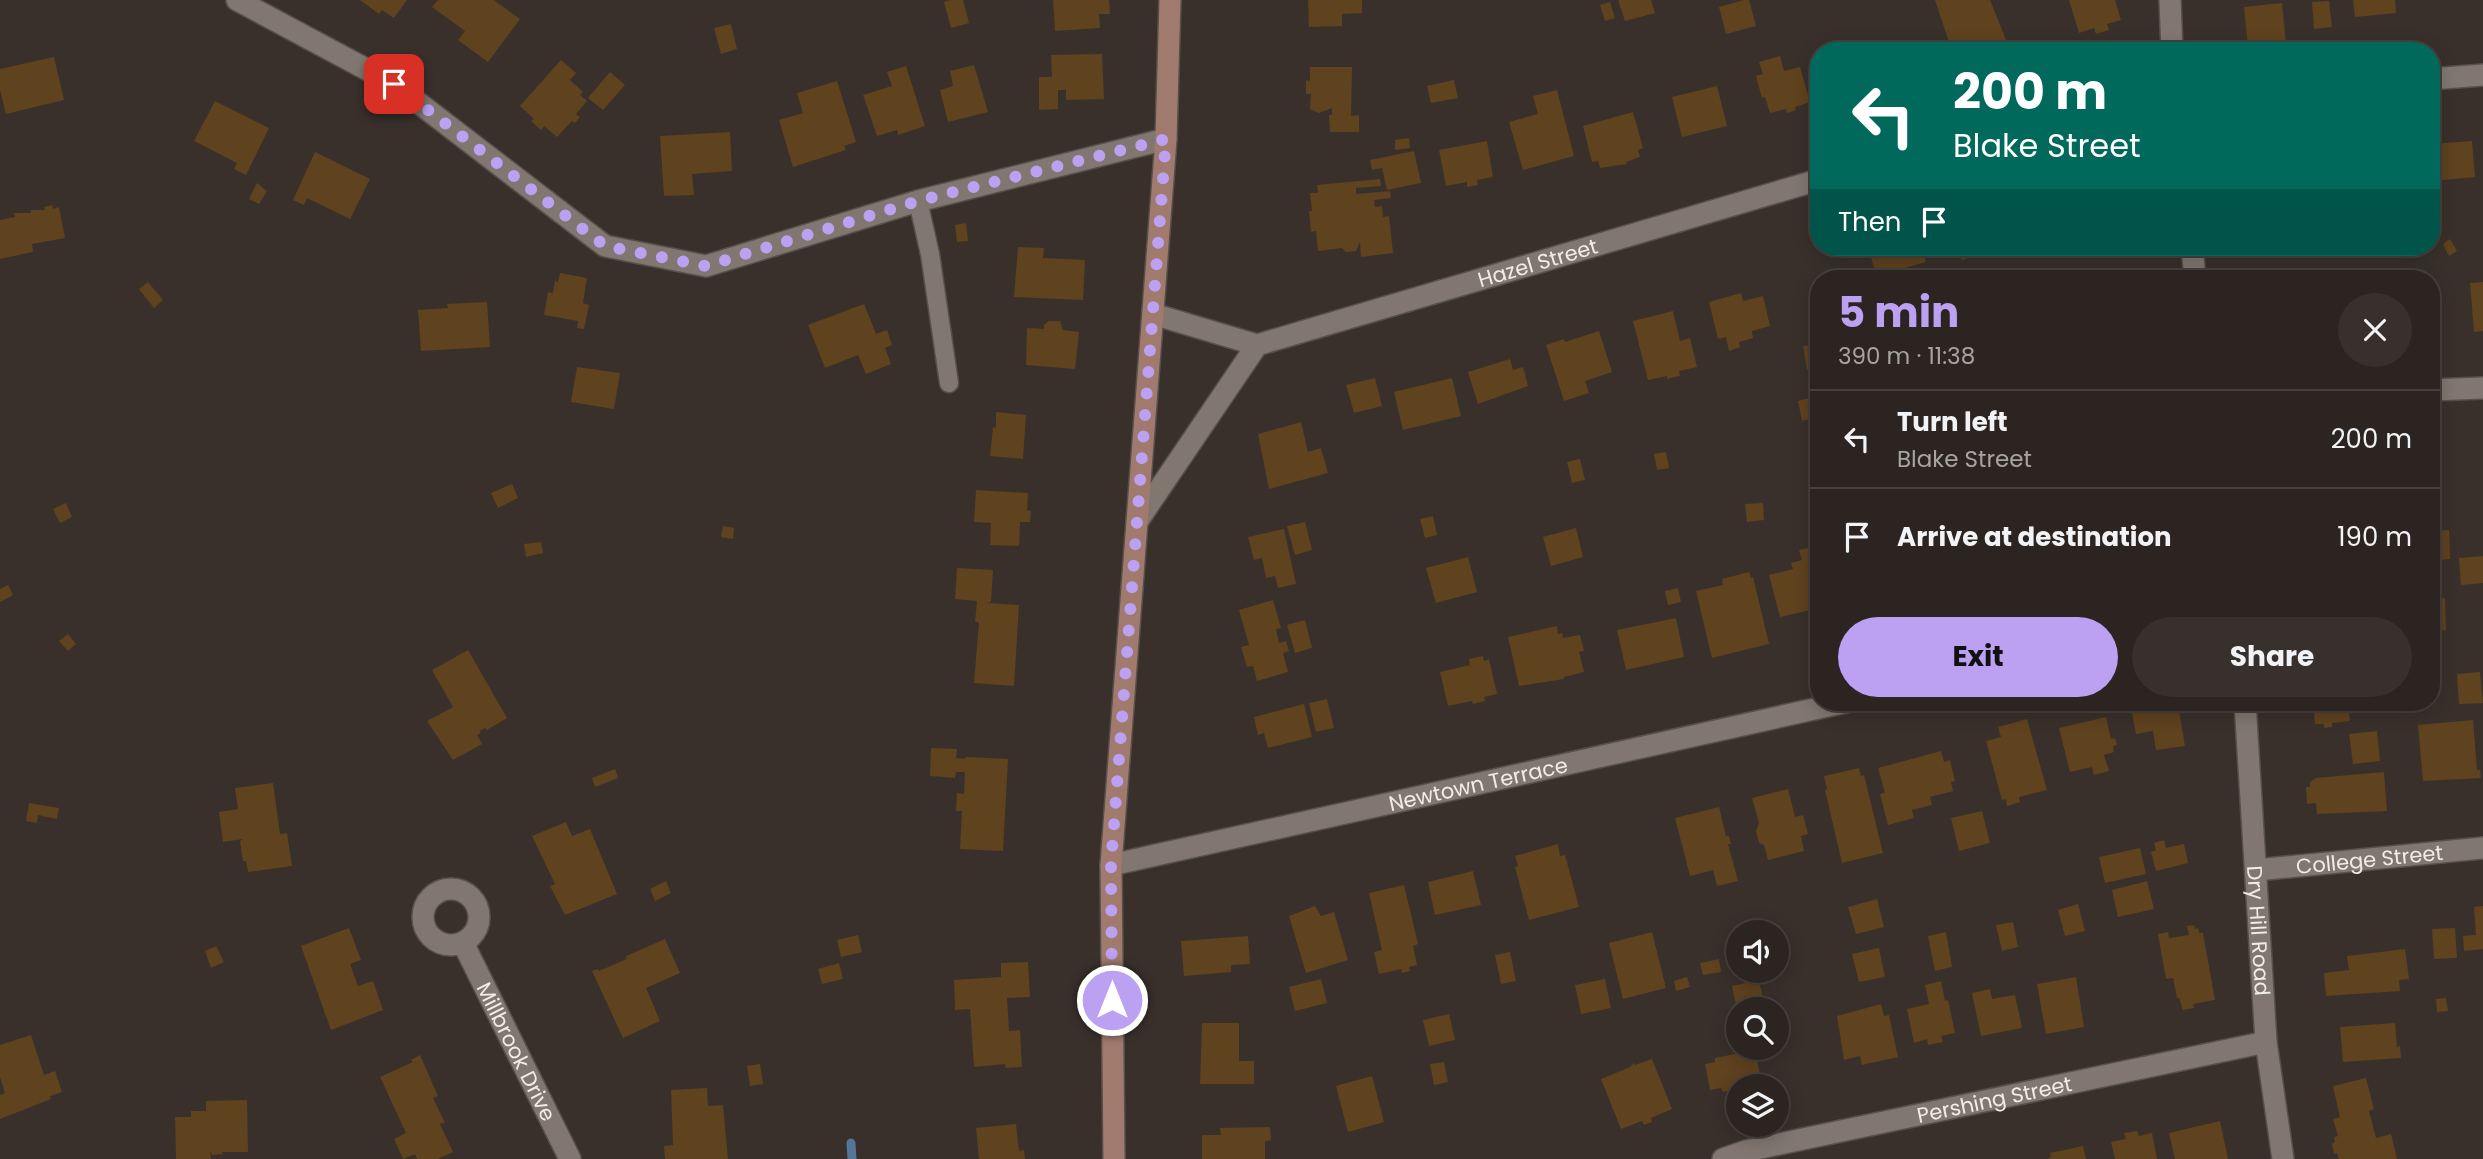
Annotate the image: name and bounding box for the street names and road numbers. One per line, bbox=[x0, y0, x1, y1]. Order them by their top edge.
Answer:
street label: Hazel Street bbox=[1474, 231, 1601, 294]
street label: Newtown Terrace bbox=[1386, 750, 1570, 818]
street label: College Street bbox=[2295, 837, 2444, 881]
street label: Dry Hill Road bbox=[2241, 865, 2278, 997]
street label: Millbrook Drive bbox=[470, 977, 563, 1126]
street label: Pershing Street bbox=[1914, 1069, 2074, 1129]

